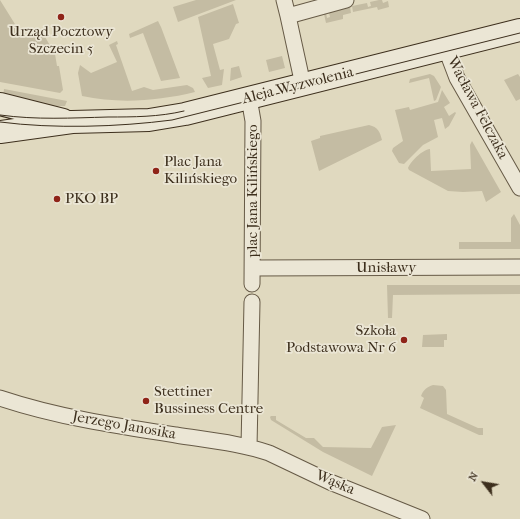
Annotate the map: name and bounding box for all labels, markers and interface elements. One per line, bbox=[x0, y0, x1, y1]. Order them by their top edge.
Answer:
marker: Urząd Pocztowy Szczecin 5 bbox=[56, 12, 66, 22]
place label: Urząd Pocztowy Szczecin 5 bbox=[9, 23, 113, 58]
street label: Wacława Felczaka bbox=[442, 54, 512, 162]
street label: Aleja Wyzwolenia bbox=[240, 63, 356, 109]
street label: plac Jana Kilińskiego bbox=[244, 124, 262, 258]
place label: Plac Jana Kilińskiego bbox=[164, 153, 237, 188]
marker: Plac Jana Kilińskiego bbox=[151, 166, 161, 176]
place label: PKO BP bbox=[65, 190, 118, 208]
marker: PKO BP bbox=[52, 194, 62, 204]
street label: Unisławy bbox=[356, 259, 416, 277]
place label: Szkoła Podstawowa Nr 6 bbox=[286, 322, 396, 357]
marker: Szkoła Podstawowa Nr 6 bbox=[399, 335, 409, 345]
place label: Stettiner Bussiness Centre bbox=[154, 383, 263, 418]
marker: Stettiner Bussiness Centre bbox=[141, 396, 151, 406]
street label: Jerzego Janosika bbox=[71, 408, 177, 444]
north arrow bbox=[464, 463, 504, 503]
street label: Wąska bbox=[313, 467, 357, 499]
text: N bbox=[466, 470, 481, 483]

